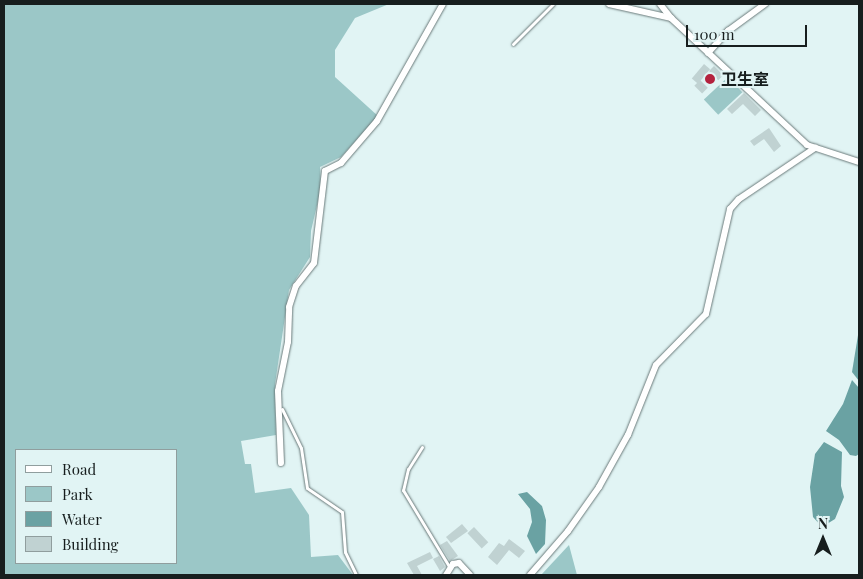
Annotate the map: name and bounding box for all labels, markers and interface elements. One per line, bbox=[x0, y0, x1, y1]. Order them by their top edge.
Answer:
scale bar bbox=[688, 15, 809, 47]
text: 100 m bbox=[694, 24, 735, 44]
place label: 卫生室 bbox=[721, 69, 769, 89]
marker: 卫生室 bbox=[703, 72, 717, 86]
legend bbox=[15, 449, 178, 564]
text: Road bbox=[62, 459, 96, 479]
text: Park bbox=[62, 484, 93, 504]
text: Water bbox=[62, 509, 102, 529]
north arrow bbox=[798, 514, 848, 564]
text: N bbox=[818, 514, 828, 533]
text: Building bbox=[62, 534, 118, 554]

